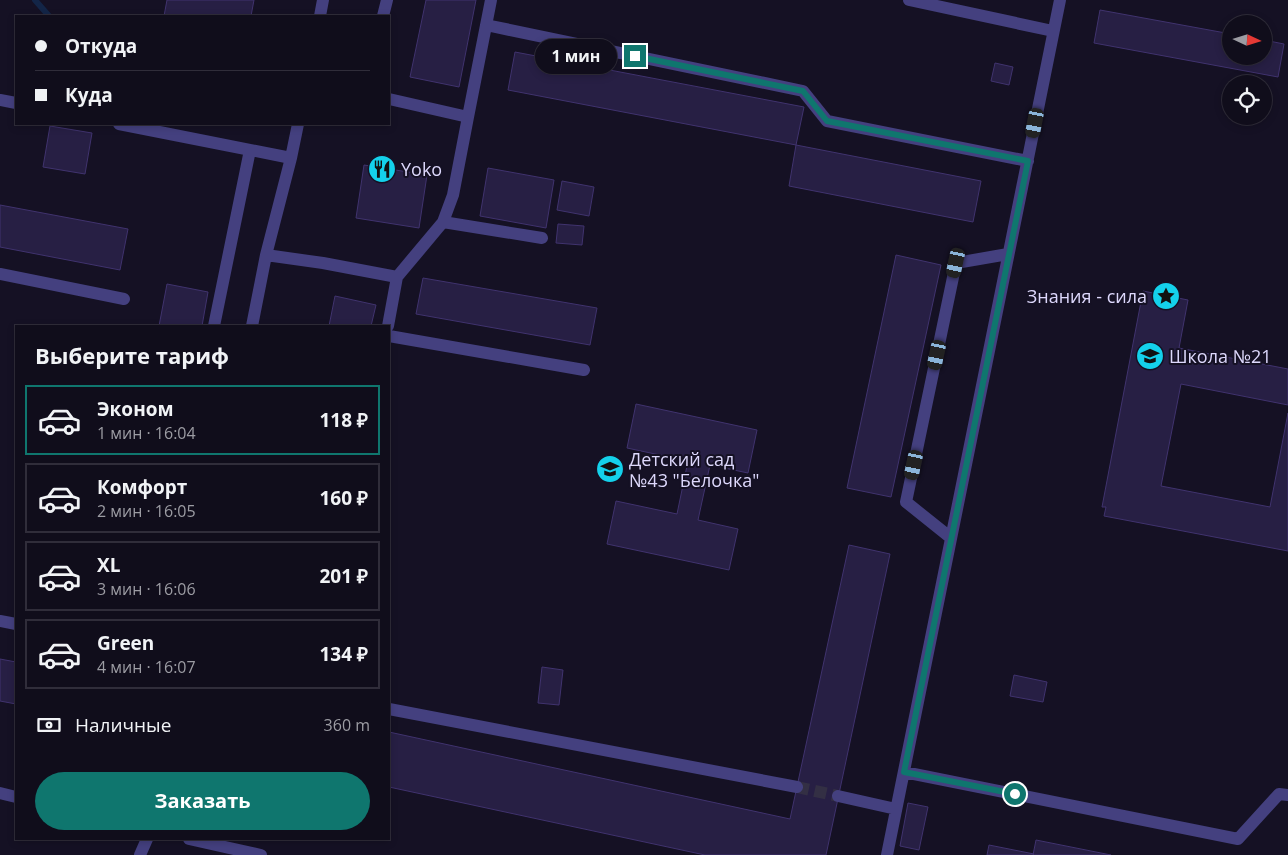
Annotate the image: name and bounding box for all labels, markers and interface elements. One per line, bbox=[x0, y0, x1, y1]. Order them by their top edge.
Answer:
north arrow bbox=[1222, 15, 1272, 65]
map controls bbox=[1222, 15, 1272, 125]
text: Откуда bbox=[65, 33, 137, 59]
callout: 1 мин bbox=[535, 38, 618, 74]
text: 1 мин bbox=[552, 45, 600, 67]
route end bbox=[624, 45, 646, 67]
button: locate bbox=[1222, 75, 1272, 125]
text: Куда bbox=[65, 82, 113, 108]
car bbox=[1024, 107, 1045, 139]
restaurant icon: Yoko bbox=[367, 154, 397, 184]
place label: Yoko bbox=[401, 157, 442, 181]
car bbox=[945, 247, 966, 279]
place icon: Знания - сила bbox=[1151, 281, 1181, 311]
place label: Знания - сила bbox=[1027, 284, 1147, 308]
car bbox=[926, 339, 947, 371]
text: Выберите тариф bbox=[35, 340, 229, 370]
school or university icon: Школа №21 bbox=[1135, 341, 1165, 371]
place label: Школа №21 bbox=[1169, 344, 1272, 368]
text: Эконом bbox=[97, 396, 174, 422]
icon: car bbox=[37, 398, 82, 443]
text: 118 ₽ bbox=[319, 407, 368, 433]
text: 1 мин · 16:04 bbox=[97, 422, 196, 444]
place label: Детский сад №43 "Белочка" bbox=[629, 447, 759, 492]
car bbox=[903, 449, 924, 481]
school or university icon: Детский сад №43 "Белочка" bbox=[595, 454, 625, 484]
text: Комфорт bbox=[97, 474, 187, 500]
icon: car bbox=[37, 476, 82, 521]
text: 160 ₽ bbox=[319, 485, 368, 511]
text: 2 мин · 16:05 bbox=[97, 500, 196, 522]
text: XL bbox=[97, 552, 120, 578]
icon: car bbox=[37, 554, 82, 599]
text: 201 ₽ bbox=[319, 563, 368, 589]
text: 3 мин · 16:06 bbox=[97, 578, 196, 600]
text: Green bbox=[97, 630, 154, 656]
icon: car bbox=[37, 632, 82, 677]
text: 134 ₽ bbox=[319, 641, 368, 667]
text: 4 мин · 16:07 bbox=[97, 656, 196, 678]
icon: cash bbox=[35, 711, 63, 739]
text: Наличные bbox=[75, 712, 171, 738]
text: 360 m bbox=[324, 714, 370, 736]
button: Заказать bbox=[35, 772, 370, 830]
route start bbox=[1004, 783, 1026, 805]

